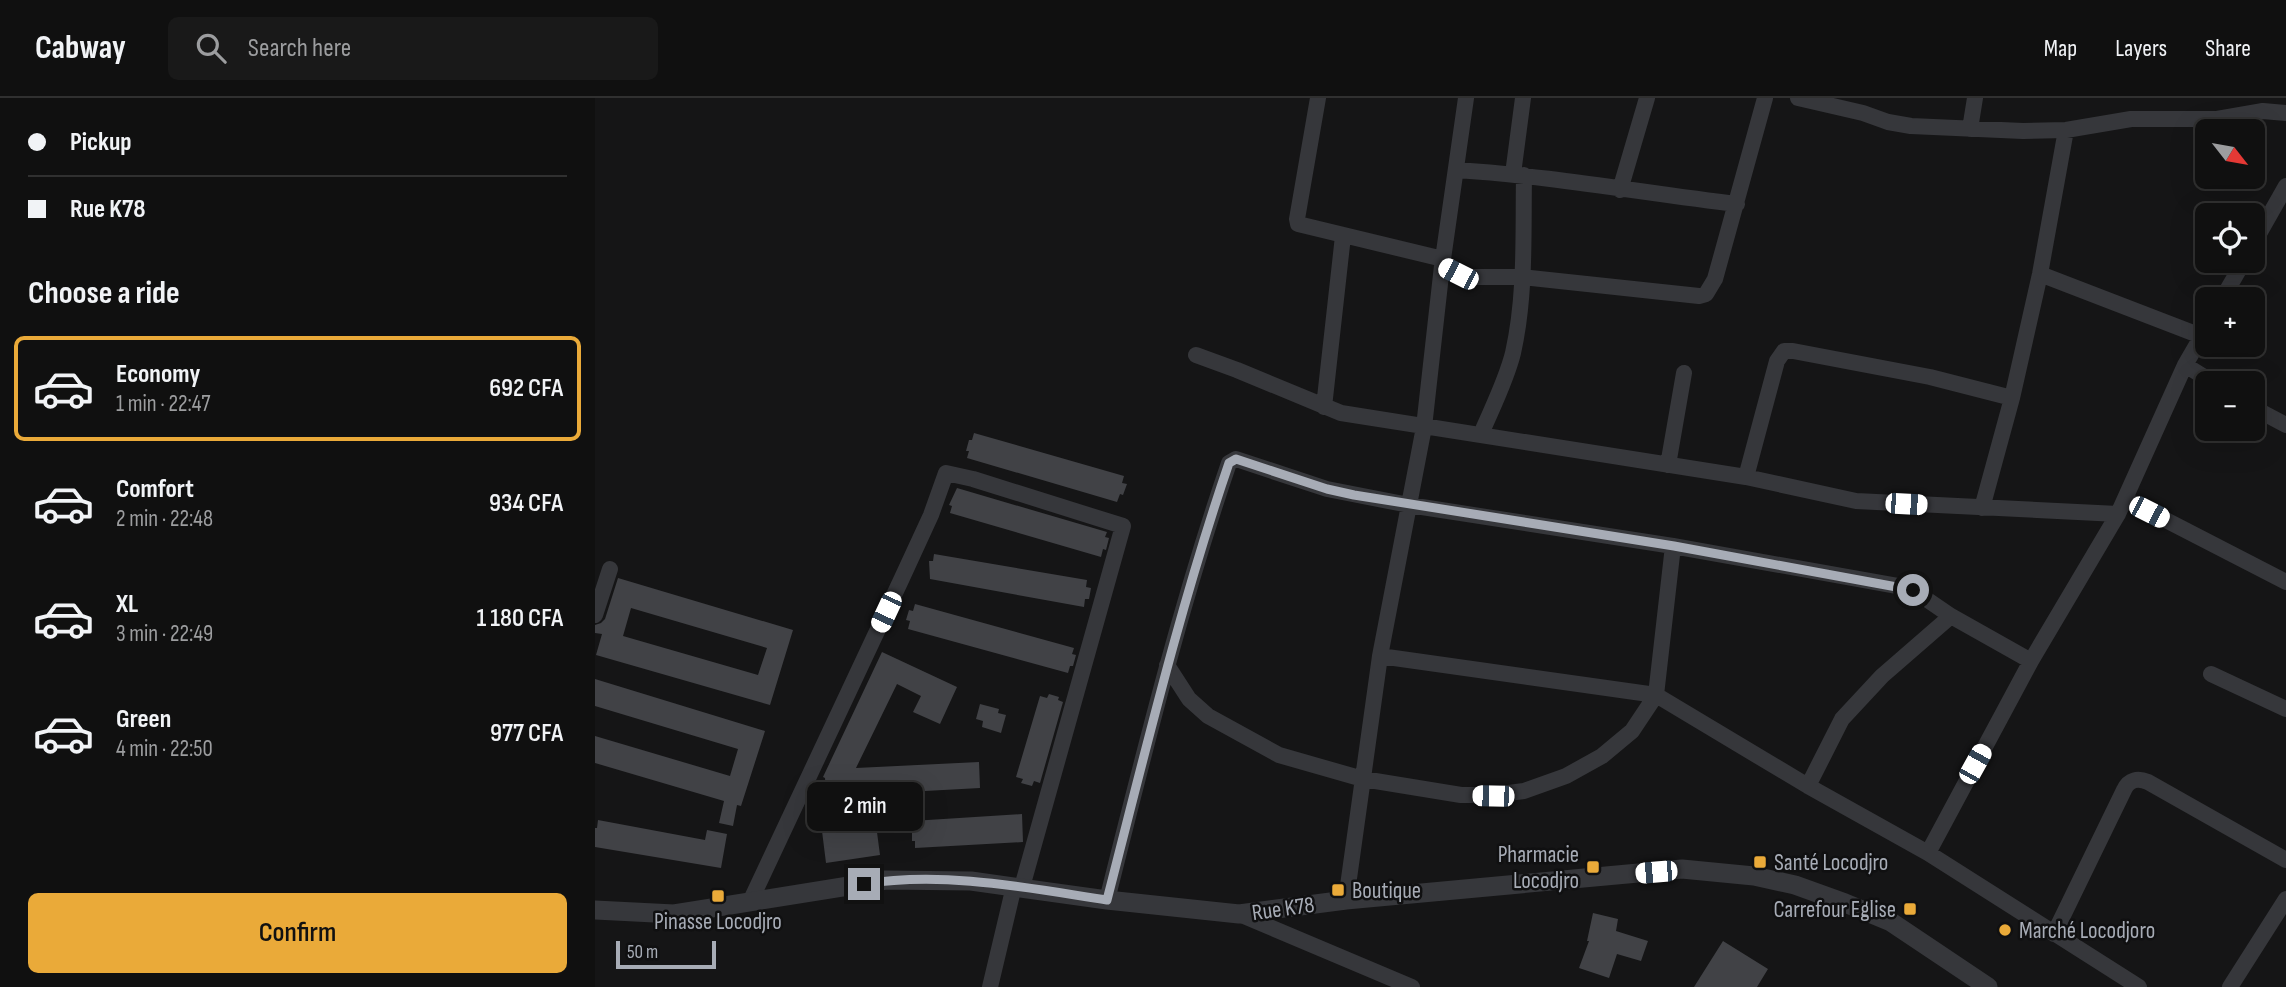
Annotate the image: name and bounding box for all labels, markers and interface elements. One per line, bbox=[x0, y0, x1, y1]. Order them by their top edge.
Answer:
search box bbox=[168, 17, 658, 80]
text: Cabway bbox=[35, 28, 126, 68]
icon: search bbox=[192, 29, 230, 67]
text: Search here bbox=[248, 33, 351, 64]
text: Map bbox=[2044, 34, 2077, 63]
text: Layers bbox=[2115, 34, 2167, 63]
text: Share bbox=[2205, 34, 2251, 63]
north arrow bbox=[2195, 119, 2265, 189]
map controls bbox=[2195, 119, 2265, 441]
text: Pickup bbox=[70, 127, 132, 158]
text: Rue K78 bbox=[70, 194, 145, 225]
button: locate bbox=[2195, 203, 2265, 273]
car bbox=[1435, 255, 1482, 293]
text: Choose a ride bbox=[28, 274, 180, 313]
button: + bbox=[2195, 287, 2265, 357]
icon: car bbox=[32, 357, 95, 420]
text: Economy bbox=[116, 359, 200, 390]
button: − bbox=[2195, 371, 2265, 441]
text: 692 CFA bbox=[489, 373, 563, 404]
text: 1 min · 22:47 bbox=[116, 390, 210, 418]
icon: car bbox=[32, 472, 95, 535]
text: Comfort bbox=[116, 474, 194, 505]
text: 934 CFA bbox=[489, 488, 563, 519]
car bbox=[1885, 492, 1928, 516]
car bbox=[2126, 493, 2173, 531]
text: 2 min · 22:48 bbox=[116, 505, 213, 533]
route start bbox=[1897, 574, 1929, 606]
icon: car bbox=[32, 587, 95, 650]
text: XL bbox=[116, 589, 138, 620]
car bbox=[868, 589, 905, 635]
text: 1 180 CFA bbox=[477, 603, 563, 634]
text: 3 min · 22:49 bbox=[116, 620, 213, 648]
icon: car bbox=[32, 702, 95, 765]
text: Green bbox=[116, 704, 171, 735]
text: 977 CFA bbox=[490, 718, 563, 749]
text: 4 min · 22:50 bbox=[116, 735, 213, 763]
car bbox=[1956, 741, 1995, 787]
callout: 2 min bbox=[806, 782, 922, 832]
car bbox=[1472, 785, 1515, 807]
text: 2 min bbox=[843, 792, 887, 820]
place label: Pharmacie Locodjro bbox=[1498, 841, 1579, 895]
place label: Santé Locodjro bbox=[1774, 849, 1888, 877]
marker: Santé Locodjro bbox=[1752, 854, 1768, 870]
marker: Pharmacie Locodjro bbox=[1585, 859, 1601, 875]
car bbox=[1635, 860, 1678, 884]
route end bbox=[848, 868, 880, 900]
place label: Boutique bbox=[1352, 877, 1421, 905]
marker: Boutique bbox=[1330, 882, 1346, 898]
marker: Pinasse Locodjro bbox=[710, 888, 726, 904]
street label: Rue K78 bbox=[1250, 891, 1316, 927]
button: Confirm bbox=[28, 893, 567, 973]
place label: Carrefour Eglise bbox=[1774, 896, 1896, 924]
marker: Carrefour Eglise bbox=[1902, 901, 1918, 917]
place label: Pinasse Locodjro bbox=[654, 908, 782, 936]
place label: Marché Locodjoro bbox=[2019, 917, 2155, 945]
marker: Marché Locodjoro bbox=[1997, 922, 2013, 938]
scale bar bbox=[616, 938, 716, 970]
text: 50 m bbox=[627, 941, 658, 964]

